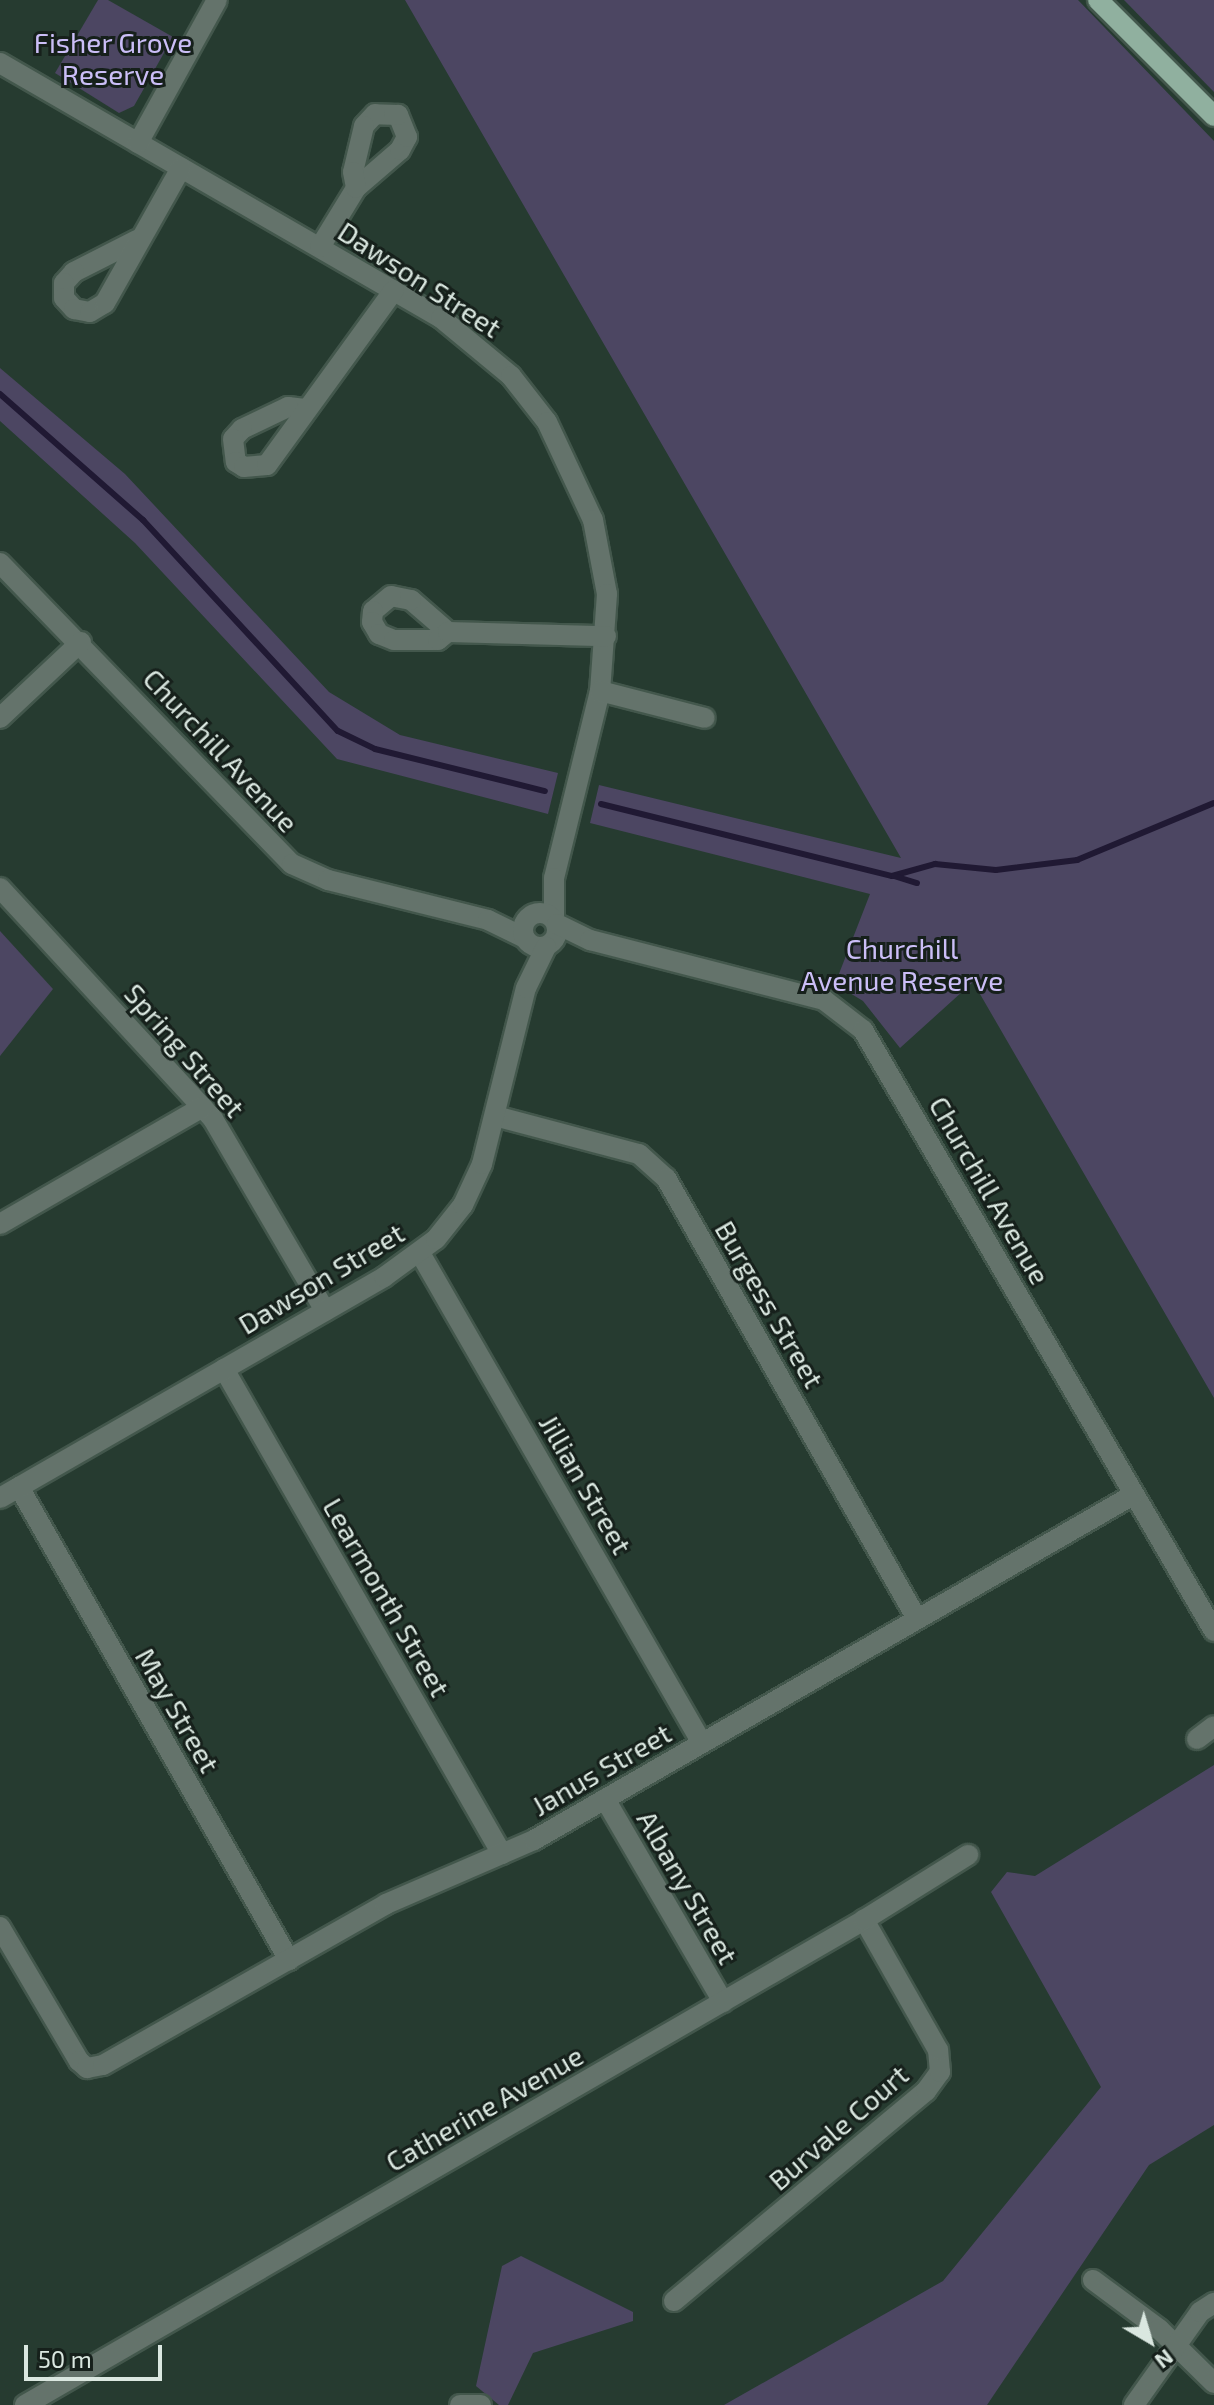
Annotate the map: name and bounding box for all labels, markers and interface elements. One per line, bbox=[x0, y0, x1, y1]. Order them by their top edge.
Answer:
park label: Fisher Grove Reserve bbox=[34, 25, 192, 91]
street label: Dawson Street bbox=[332, 214, 508, 344]
street label: Churchill Avenue bbox=[136, 661, 306, 839]
park label: Churchill Avenue Reserve bbox=[801, 931, 1003, 997]
street label: Spring Street bbox=[118, 976, 252, 1124]
street label: Churchill Avenue bbox=[922, 1090, 1058, 1290]
street label: Burgess Street bbox=[709, 1214, 831, 1394]
street label: Dawson Street bbox=[232, 1215, 410, 1341]
street label: Jillian Street bbox=[533, 1408, 639, 1560]
street label: Learmonth Street bbox=[317, 1492, 457, 1702]
street label: May Street bbox=[129, 1641, 227, 1779]
street label: Janus Street bbox=[525, 1716, 677, 1822]
street label: Albany Street bbox=[630, 1804, 746, 1970]
street label: Catherine Avenue bbox=[379, 2038, 589, 2178]
street label: Burvale Court bbox=[761, 2057, 915, 2197]
north arrow bbox=[1110, 2301, 1190, 2381]
scale bar bbox=[28, 2329, 166, 2379]
text: 50 m bbox=[38, 2344, 92, 2373]
text: N bbox=[1151, 2345, 1179, 2375]

